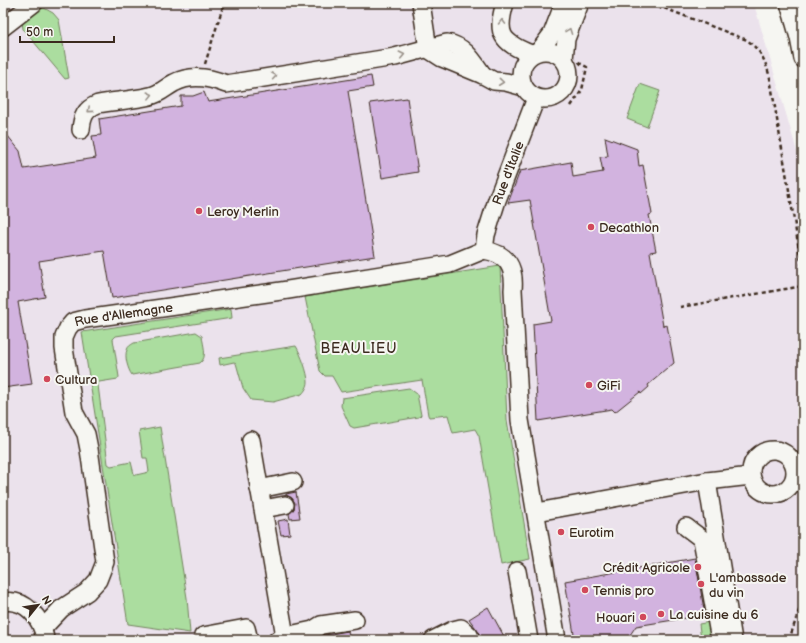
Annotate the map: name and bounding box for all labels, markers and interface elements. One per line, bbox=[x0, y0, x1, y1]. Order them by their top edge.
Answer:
scale bar bbox=[20, 18, 114, 44]
one-way arrow bbox=[498, 19, 506, 25]
text: 50 m bbox=[26, 25, 53, 40]
one-way arrow bbox=[564, 27, 572, 34]
one-way arrow bbox=[399, 51, 406, 60]
one-way arrow bbox=[271, 72, 277, 81]
one-way arrow bbox=[498, 77, 504, 86]
one-way arrow bbox=[147, 92, 153, 100]
one-way arrow bbox=[87, 105, 95, 112]
street label: Rue d'Italie bbox=[489, 139, 528, 207]
place label: Leroy Merlin bbox=[207, 204, 279, 220]
marker: Leroy Merlin bbox=[194, 206, 204, 216]
place label: Decathlon bbox=[599, 220, 659, 236]
marker: Decathlon bbox=[586, 222, 596, 232]
street label: Rue d'Allemagne bbox=[73, 300, 174, 330]
district label: BEAULIEU bbox=[320, 340, 398, 357]
place label: Cultura bbox=[55, 372, 97, 388]
marker: Cultura bbox=[42, 374, 52, 384]
place label: GiFi bbox=[597, 378, 621, 394]
marker: GiFi bbox=[584, 380, 594, 390]
place label: Eurotim bbox=[569, 525, 614, 541]
marker: Eurotim bbox=[556, 527, 566, 537]
place label: Crédit Agricole bbox=[603, 560, 690, 576]
marker: Crédit Agricole bbox=[693, 562, 703, 572]
place label: L'ambassade du vin bbox=[709, 570, 787, 601]
marker: L'ambassade du vin bbox=[696, 579, 706, 589]
place label: Tennis pro bbox=[593, 583, 654, 599]
north arrow bbox=[18, 585, 58, 625]
marker: Tennis pro bbox=[580, 585, 590, 595]
text: N bbox=[39, 593, 54, 607]
place label: La cuisine du 6 bbox=[669, 607, 758, 623]
marker: La cuisine du 6 bbox=[656, 609, 666, 619]
place label: Houari bbox=[596, 610, 635, 626]
marker: Houari bbox=[638, 612, 648, 622]

